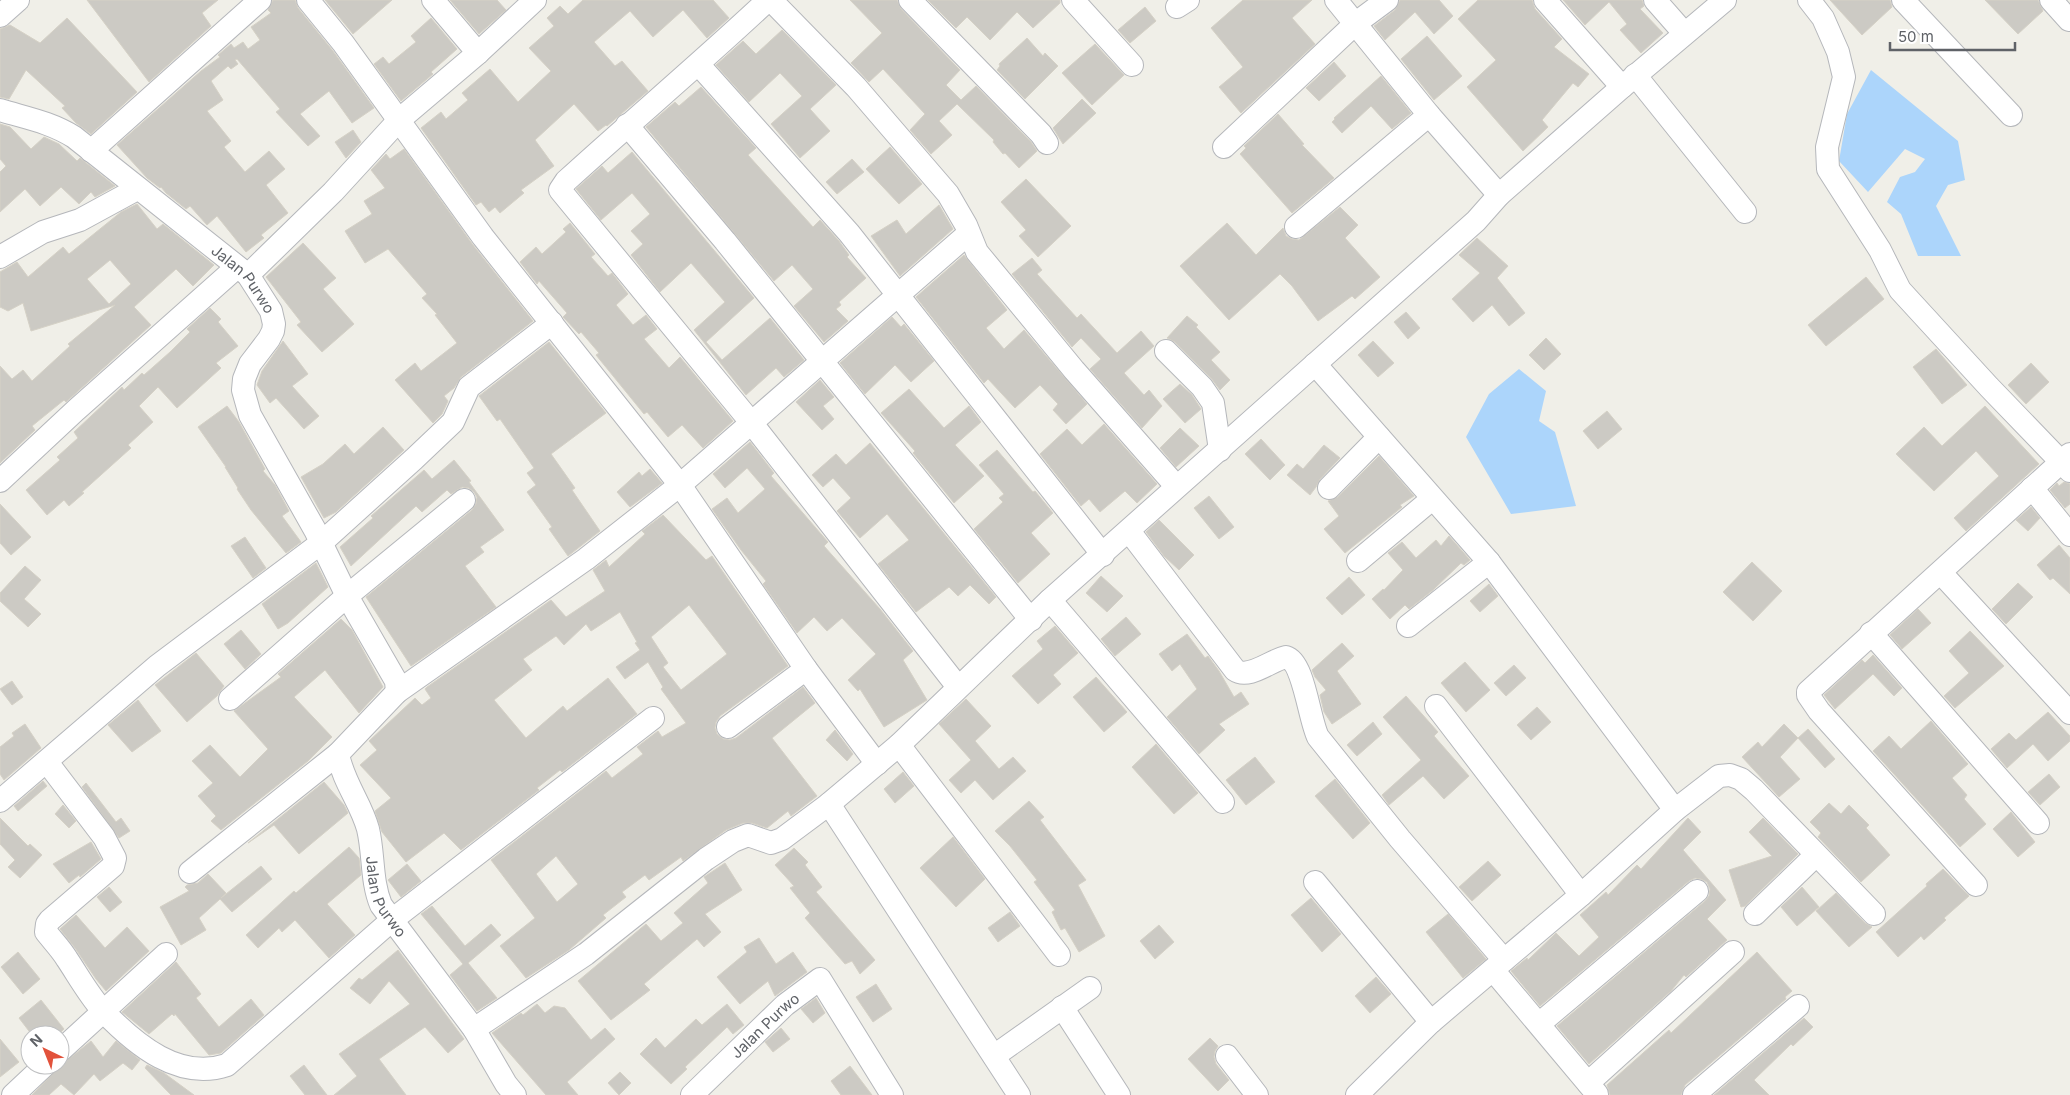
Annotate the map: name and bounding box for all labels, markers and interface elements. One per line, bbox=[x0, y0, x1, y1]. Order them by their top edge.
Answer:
scale bar bbox=[1890, 20, 2015, 52]
text: 50 m bbox=[1898, 27, 1934, 46]
street label: Jalan Purwo bbox=[208, 240, 279, 317]
street label: Jalan Purwo bbox=[362, 855, 411, 941]
street label: Jalan Purwo bbox=[727, 988, 803, 1062]
north arrow bbox=[20, 1025, 70, 1075]
text: N bbox=[26, 1030, 45, 1050]

